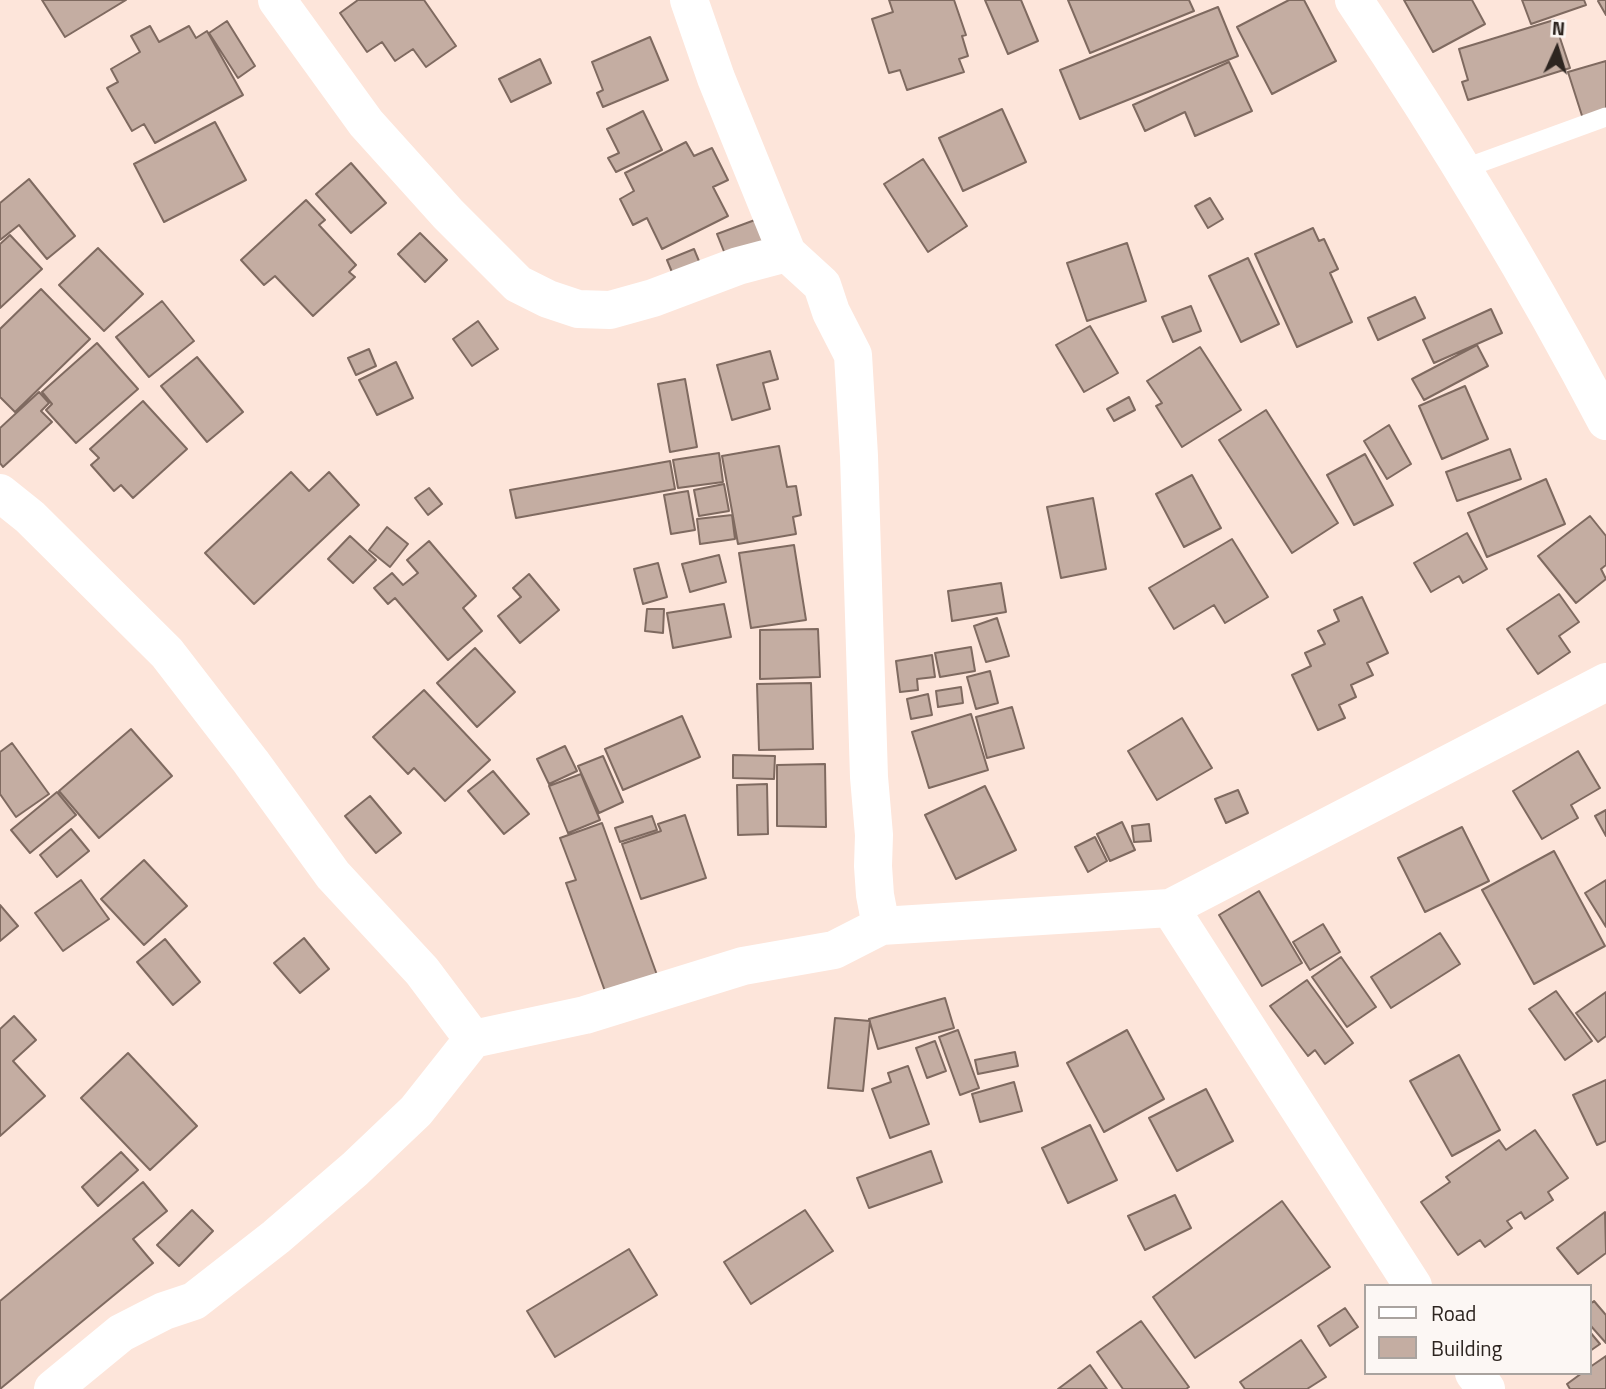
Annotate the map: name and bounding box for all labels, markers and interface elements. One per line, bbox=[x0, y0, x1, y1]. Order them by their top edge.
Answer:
text: N bbox=[1551, 13, 1566, 42]
north arrow bbox=[1522, 14, 1592, 84]
legend bbox=[1364, 1284, 1592, 1375]
text: Road bbox=[1431, 1297, 1476, 1329]
text: Building bbox=[1431, 1332, 1502, 1364]

